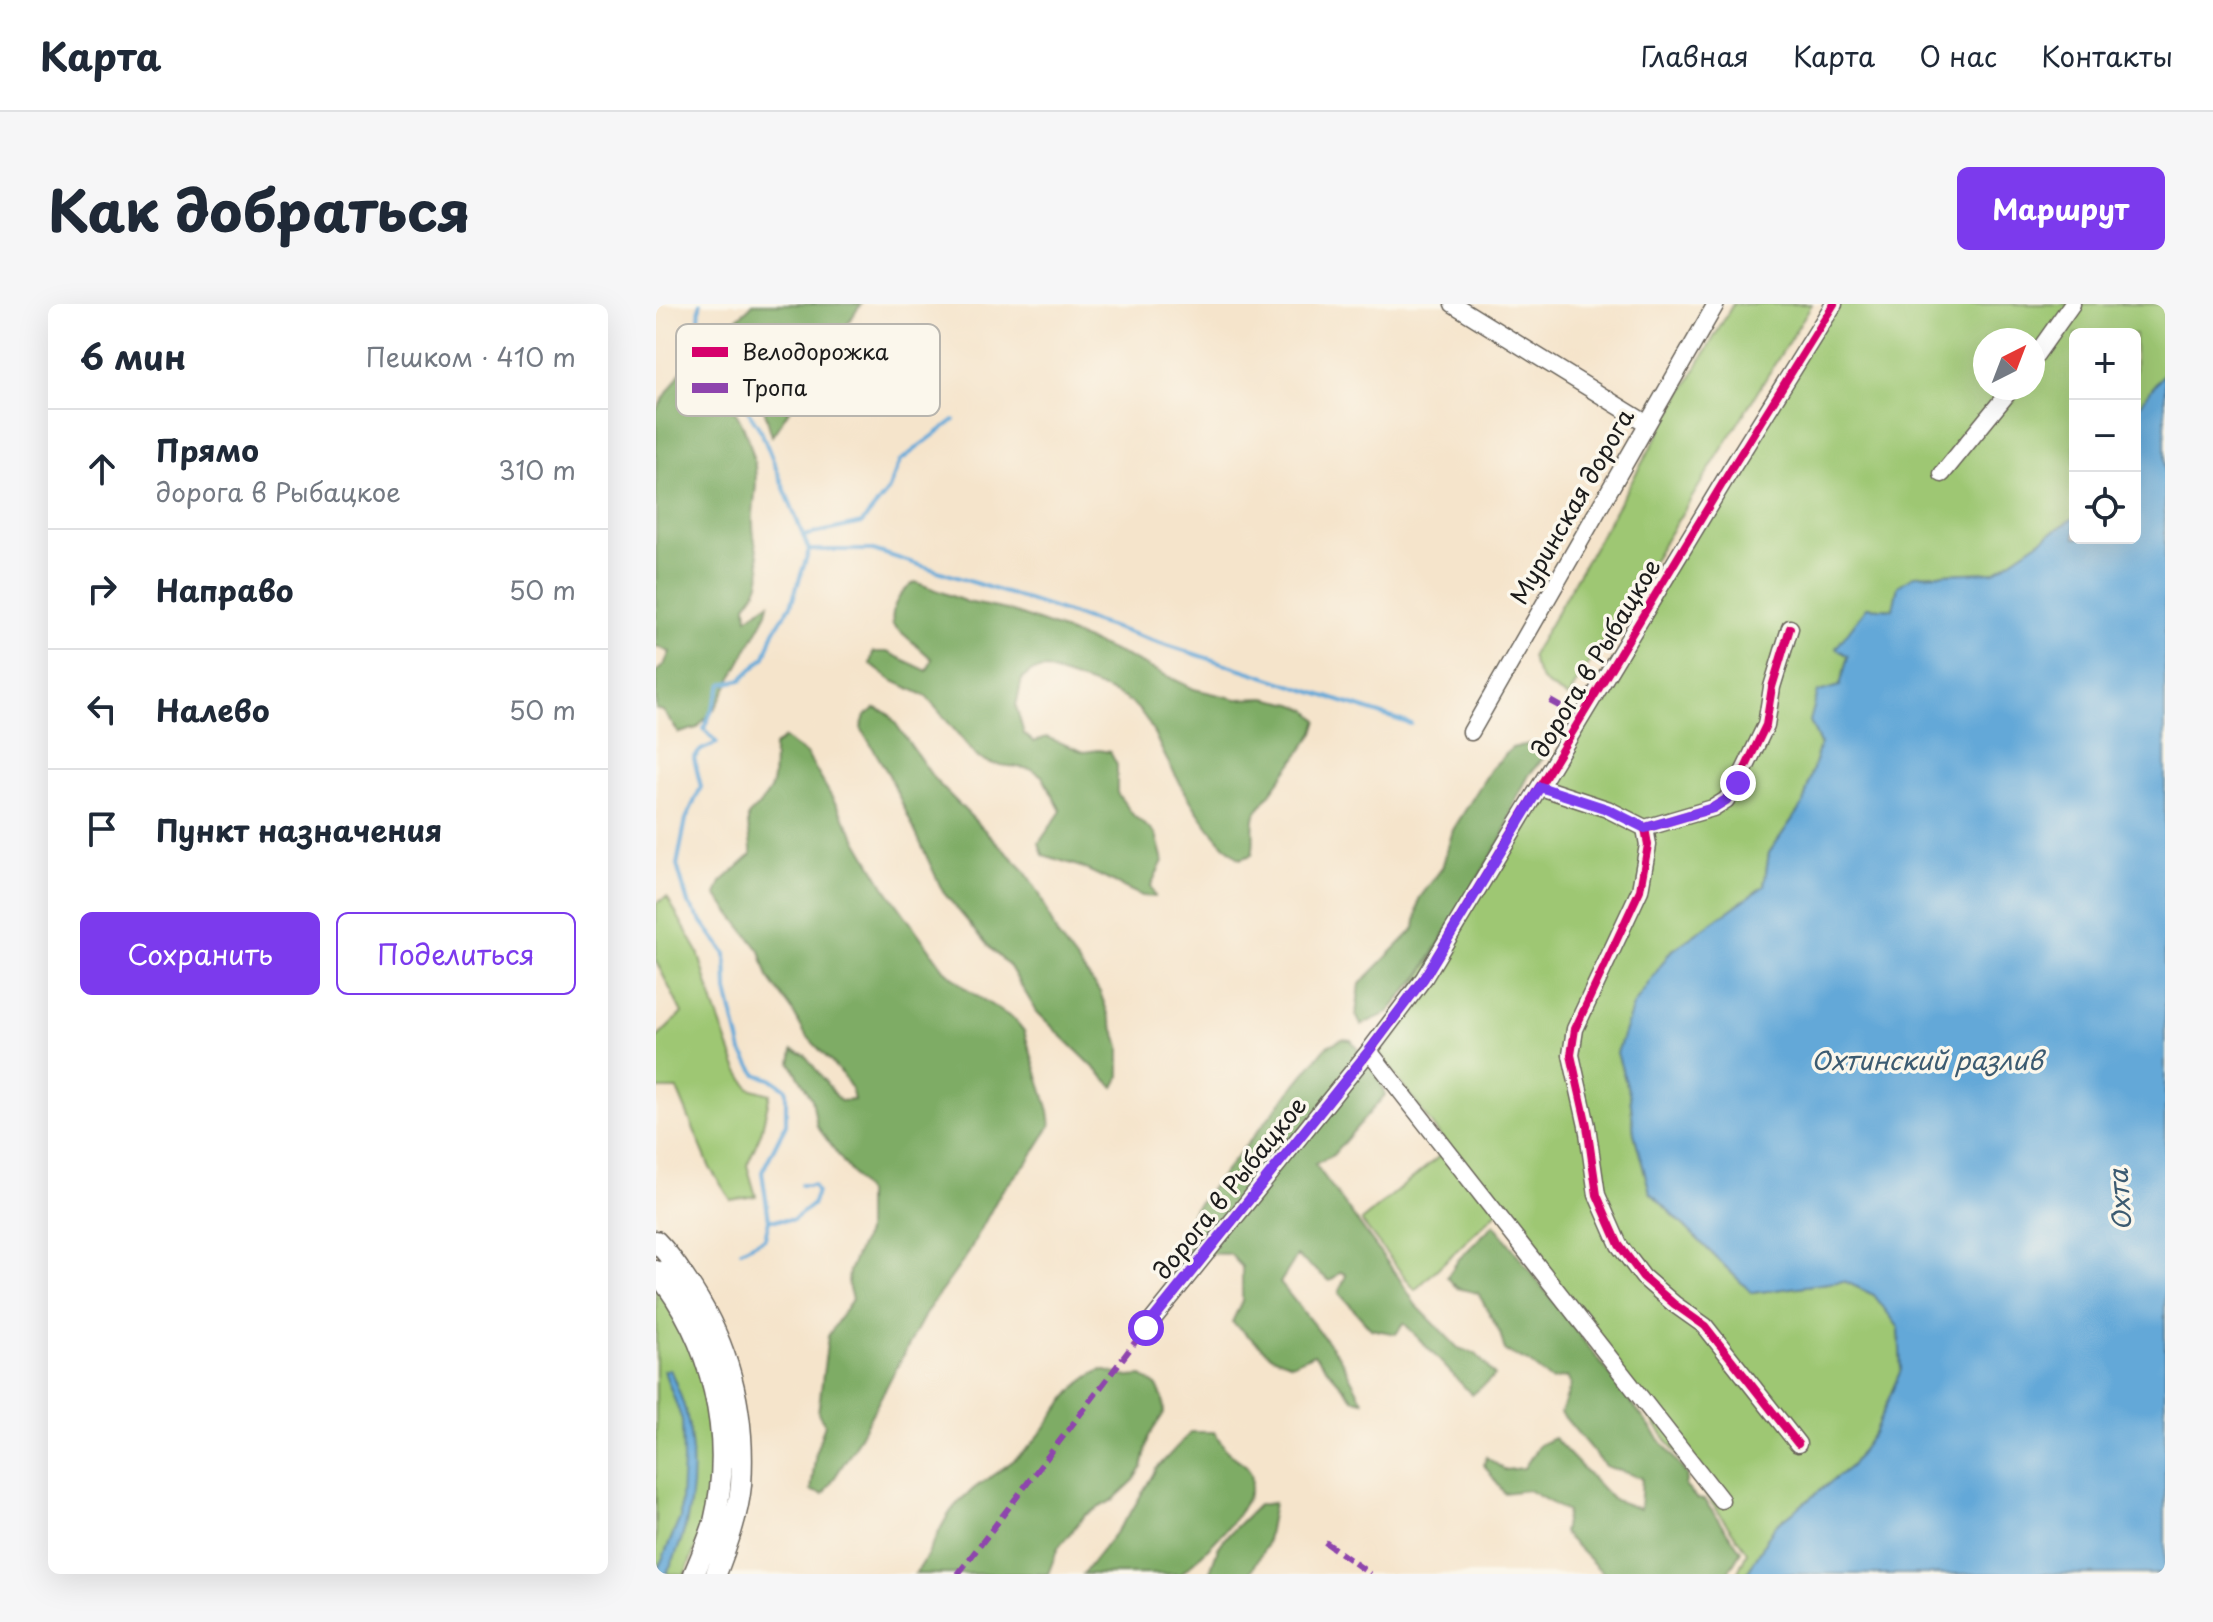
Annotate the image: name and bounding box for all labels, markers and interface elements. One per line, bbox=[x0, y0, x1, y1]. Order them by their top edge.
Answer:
text: Карта bbox=[40, 27, 162, 84]
text: Главная bbox=[1641, 34, 1749, 77]
text: Карта bbox=[1793, 34, 1875, 77]
text: О нас bbox=[1919, 34, 1997, 77]
text: Контакты bbox=[2041, 34, 2173, 77]
text: Как добраться bbox=[48, 166, 471, 251]
button: Маршрут bbox=[1957, 167, 2165, 250]
legend bbox=[676, 324, 940, 416]
north arrow bbox=[1973, 328, 2045, 400]
map controls bbox=[2069, 328, 2141, 544]
button: + bbox=[2069, 328, 2141, 400]
text: 6 мин bbox=[80, 330, 186, 382]
text: Велодорожка bbox=[742, 334, 889, 367]
text: Пешком · 410 m bbox=[366, 337, 576, 376]
text: Тропа bbox=[742, 370, 808, 403]
button: − bbox=[2069, 400, 2141, 472]
street label: Муринская дорога bbox=[1500, 401, 1642, 611]
text: Прямо bbox=[156, 427, 259, 472]
icon: ahead bbox=[80, 447, 124, 491]
text: 310 m bbox=[498, 450, 576, 489]
text: дорога в Рыбацкое bbox=[156, 472, 401, 511]
button: locate bbox=[2069, 472, 2141, 544]
street label: дорога в Рыбацкое bbox=[1521, 551, 1669, 763]
icon: right bbox=[80, 567, 124, 611]
text: Направо bbox=[156, 567, 294, 612]
text: 50 m bbox=[509, 570, 576, 609]
icon: left bbox=[80, 687, 124, 731]
text: Налево bbox=[156, 687, 270, 732]
text: 50 m bbox=[509, 690, 576, 729]
route end bbox=[1720, 765, 1756, 801]
icon: arrive bbox=[80, 807, 124, 851]
text: Пункт назначения bbox=[156, 807, 442, 852]
button: Сохранить bbox=[80, 912, 320, 995]
button: Поделиться bbox=[336, 912, 576, 995]
water label: Охтинский разлив bbox=[1811, 1040, 2047, 1079]
street label: дорога в Рыбацкое bbox=[1144, 1088, 1314, 1286]
water label: Охта bbox=[2097, 1167, 2141, 1232]
route start bbox=[1128, 1310, 1164, 1346]

